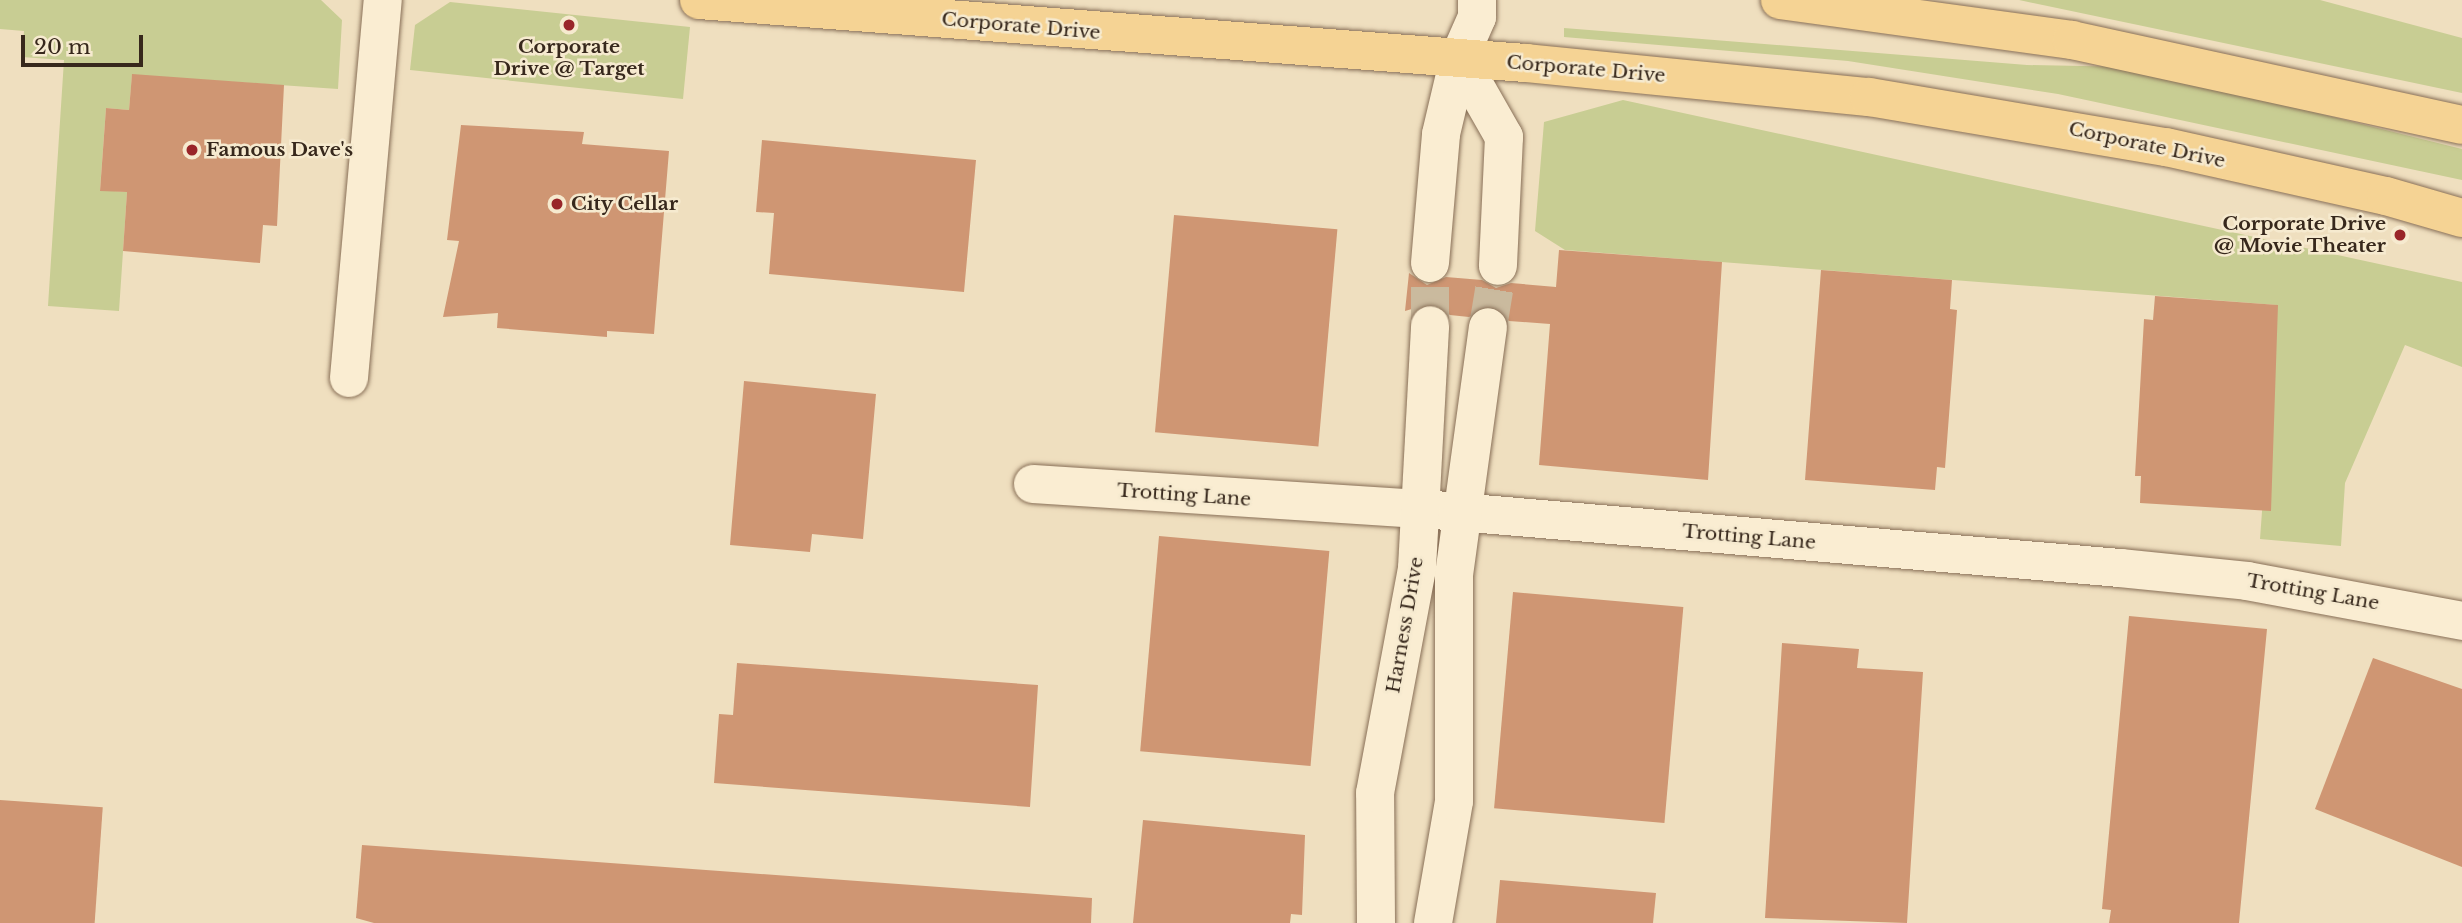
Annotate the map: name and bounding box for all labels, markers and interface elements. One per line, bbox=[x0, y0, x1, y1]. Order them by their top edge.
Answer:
street label: Corporate Drive bbox=[941, 8, 1101, 44]
marker: Corporate Drive @ Target bbox=[561, 17, 577, 33]
scale bar bbox=[24, 21, 147, 65]
text: 20 m bbox=[34, 34, 91, 60]
place label: Corporate Drive @ Target bbox=[493, 36, 645, 80]
street label: Corporate Drive bbox=[1506, 51, 1666, 87]
street label: Corporate Drive bbox=[2067, 117, 2227, 173]
place label: Famous Dave's bbox=[206, 139, 353, 161]
marker: Famous Dave's bbox=[184, 142, 200, 158]
place label: City Cellar bbox=[571, 193, 679, 215]
marker: City Cellar bbox=[549, 196, 565, 212]
place label: Corporate Drive @ Movie Theater bbox=[2213, 213, 2386, 257]
marker: Corporate Drive @ Movie Theater bbox=[2392, 227, 2408, 243]
street label: Trotting Lane bbox=[1116, 479, 1252, 511]
street label: Trotting Lane bbox=[1681, 520, 1817, 554]
street label: Harness Drive bbox=[1382, 555, 1428, 695]
street label: Trotting Lane bbox=[2245, 569, 2381, 615]

